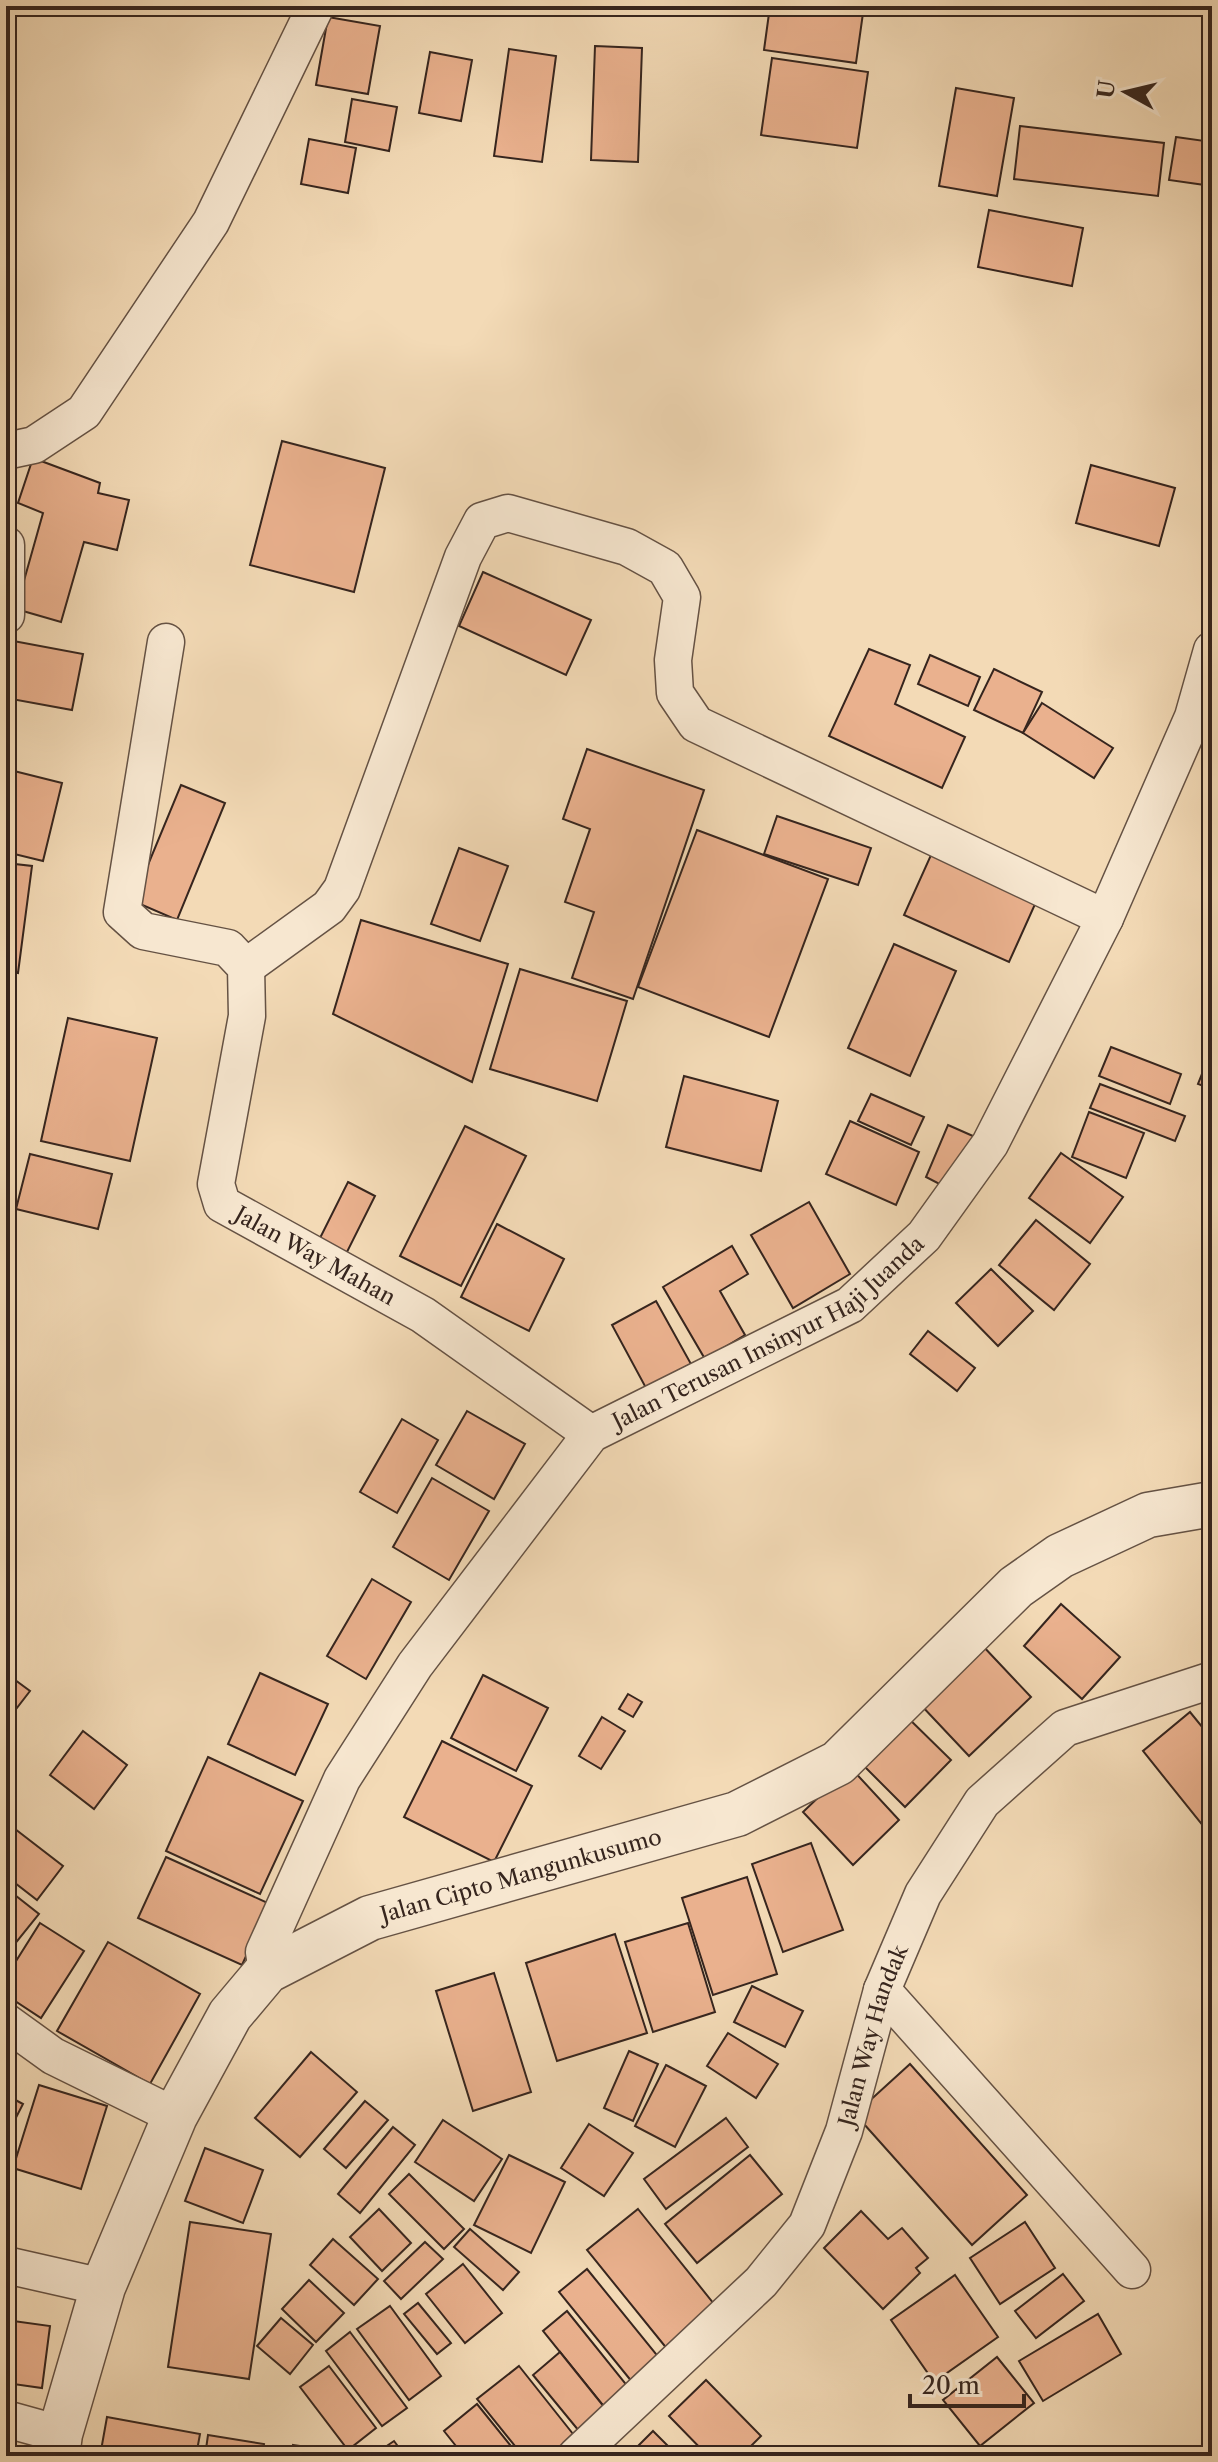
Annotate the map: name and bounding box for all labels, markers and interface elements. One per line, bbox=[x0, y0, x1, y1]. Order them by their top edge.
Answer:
north arrow bbox=[1086, 52, 1166, 132]
text: U bbox=[1092, 78, 1121, 100]
street label: Jalan Way Mahan bbox=[228, 1199, 401, 1311]
street label: Jalan Terusan Insinyur Haji Juanda bbox=[605, 1230, 929, 1436]
street label: Jalan Cipto Mangunkusumo bbox=[374, 1823, 665, 1929]
street label: Jalan Way Handak bbox=[832, 1939, 914, 2132]
scale bar bbox=[910, 2358, 1024, 2408]
text: 20 m bbox=[922, 2371, 980, 2400]

